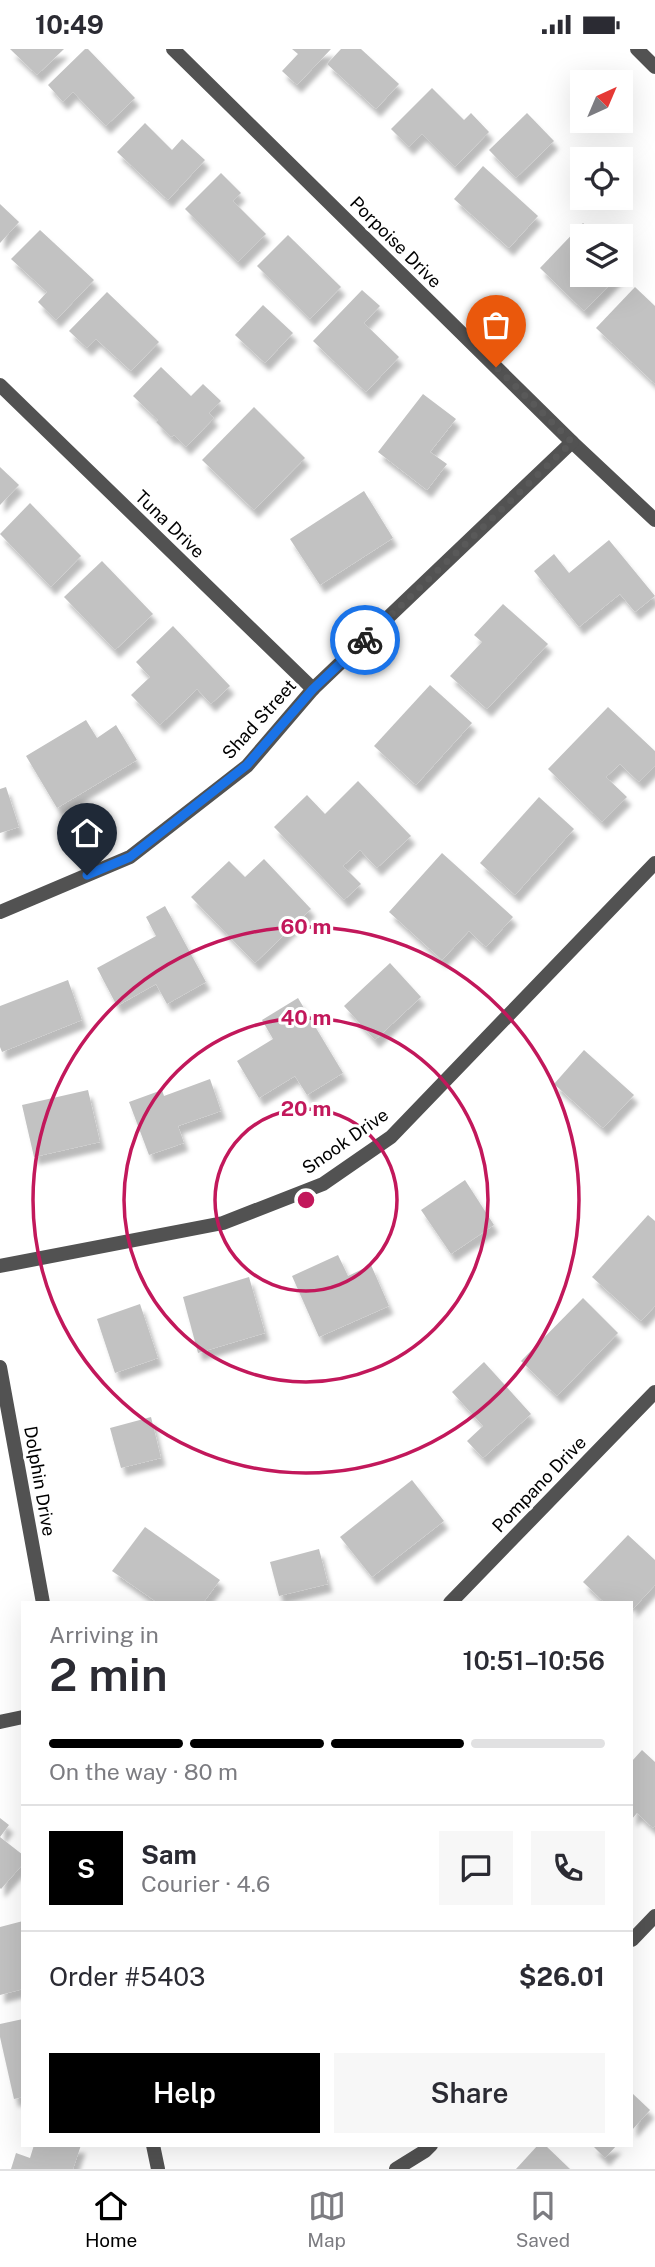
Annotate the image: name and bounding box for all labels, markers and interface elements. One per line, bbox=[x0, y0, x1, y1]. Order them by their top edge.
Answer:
text: 10:49 bbox=[35, 9, 104, 40]
north arrow bbox=[570, 70, 634, 133]
map controls bbox=[570, 70, 633, 287]
button: locate bbox=[570, 147, 633, 210]
street label: Porpoise Drive bbox=[346, 192, 446, 292]
button: layers bbox=[570, 224, 633, 287]
pin bbox=[466, 295, 526, 367]
icon: bag bbox=[477, 306, 515, 344]
street label: Tuna Drive bbox=[131, 486, 209, 562]
courier bbox=[330, 605, 400, 675]
icon: bike bbox=[346, 621, 384, 659]
street label: Shad Street bbox=[218, 675, 300, 763]
pin bbox=[57, 803, 117, 875]
icon: home bbox=[68, 814, 106, 852]
text: 60 m bbox=[281, 914, 331, 939]
text: 40 m bbox=[281, 1005, 331, 1030]
text: 20 m bbox=[281, 1096, 331, 1121]
street label: Snook Drive bbox=[298, 1104, 392, 1178]
centre of rings bbox=[294, 1188, 318, 1212]
street label: Dolphin Drive bbox=[20, 1424, 60, 1538]
street label: Pompano Drive bbox=[488, 1432, 590, 1536]
text: Arriving in bbox=[49, 1621, 159, 1648]
text: 10:51–10:56 bbox=[463, 1645, 605, 1676]
text: 2 min bbox=[49, 1647, 168, 1701]
text: On the way · 80 m bbox=[49, 1758, 238, 1785]
button: chat bbox=[439, 1831, 513, 1905]
button: phone bbox=[531, 1831, 605, 1905]
text: Sam bbox=[141, 1839, 197, 1870]
text: S bbox=[77, 1853, 95, 1884]
text: Courier · 4.6 bbox=[141, 1870, 270, 1897]
text: Order #5403 bbox=[49, 1961, 205, 1992]
text: $26.01 bbox=[519, 1961, 605, 1992]
button: Help bbox=[49, 2053, 320, 2133]
button: Share bbox=[334, 2053, 605, 2133]
tab: Home bbox=[85, 2187, 137, 2251]
tab: Map bbox=[307, 2187, 346, 2251]
tab: Saved bbox=[516, 2187, 570, 2251]

